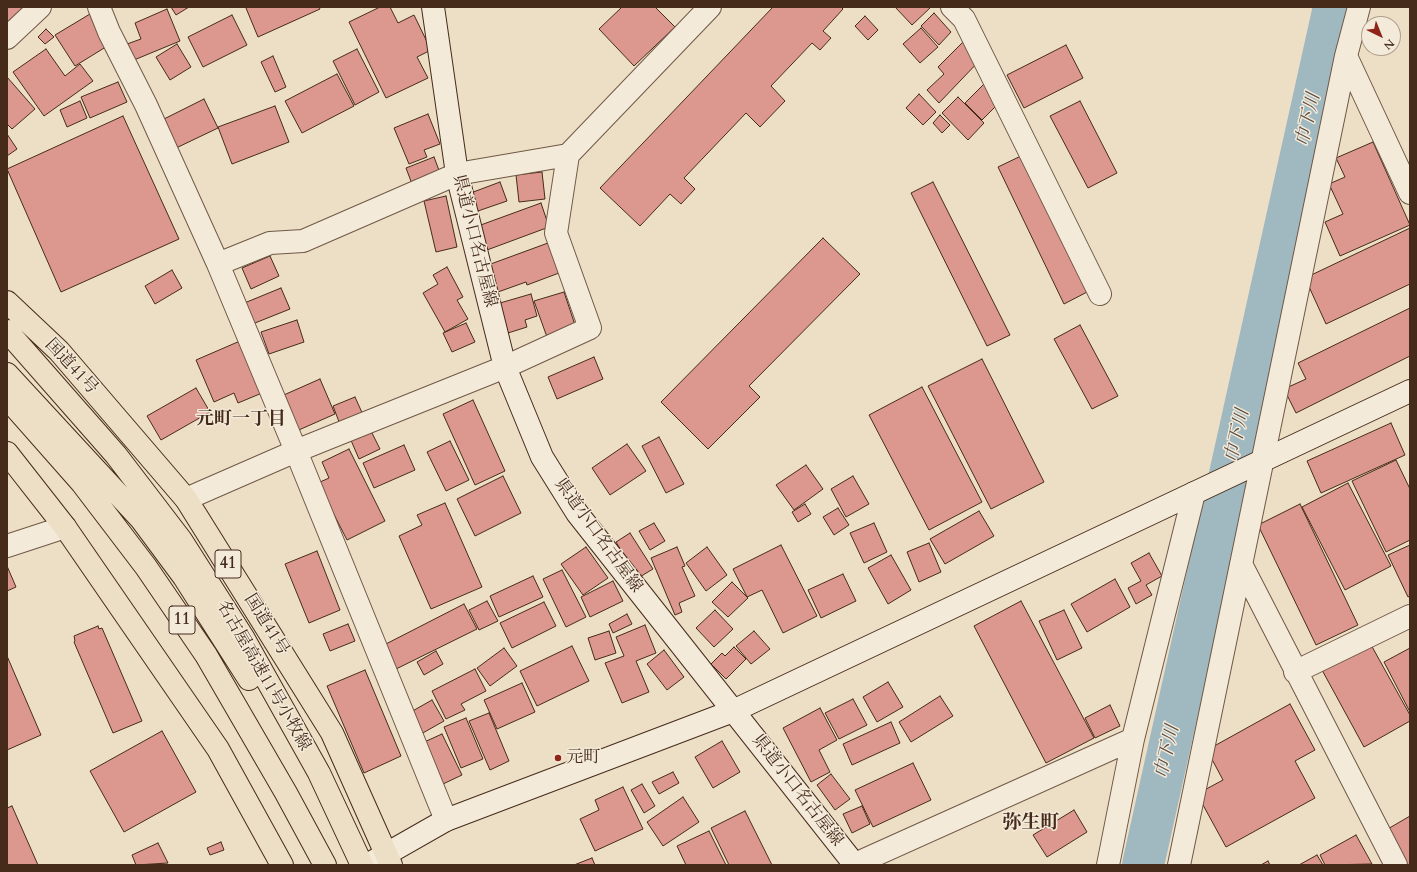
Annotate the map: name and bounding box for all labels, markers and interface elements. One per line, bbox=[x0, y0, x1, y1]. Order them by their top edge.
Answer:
north arrow bbox=[1361, 16, 1401, 56]
text: N bbox=[1380, 36, 1397, 53]
water label: 巾下川 bbox=[1292, 91, 1326, 149]
street label: 県道小口名古屋線 bbox=[448, 173, 500, 309]
street label: 国道41号 bbox=[40, 335, 102, 399]
water label: 巾下川 bbox=[1221, 407, 1255, 465]
district label: 元町一丁目 bbox=[196, 409, 286, 431]
street label: 県道小口名古屋線 bbox=[550, 475, 646, 597]
road number: 41 bbox=[215, 550, 241, 578]
street label: 国道41号 bbox=[239, 591, 293, 659]
street label: 名古屋高速11号小牧線 bbox=[212, 597, 314, 755]
road number: 11 bbox=[169, 606, 195, 634]
water label: 巾下川 bbox=[1151, 723, 1185, 781]
street label: 県道小口名古屋線 bbox=[747, 731, 847, 851]
place label: 元町 bbox=[566, 748, 600, 768]
marker: 元町 bbox=[553, 753, 563, 763]
district label: 弥生町 bbox=[1003, 813, 1059, 835]

